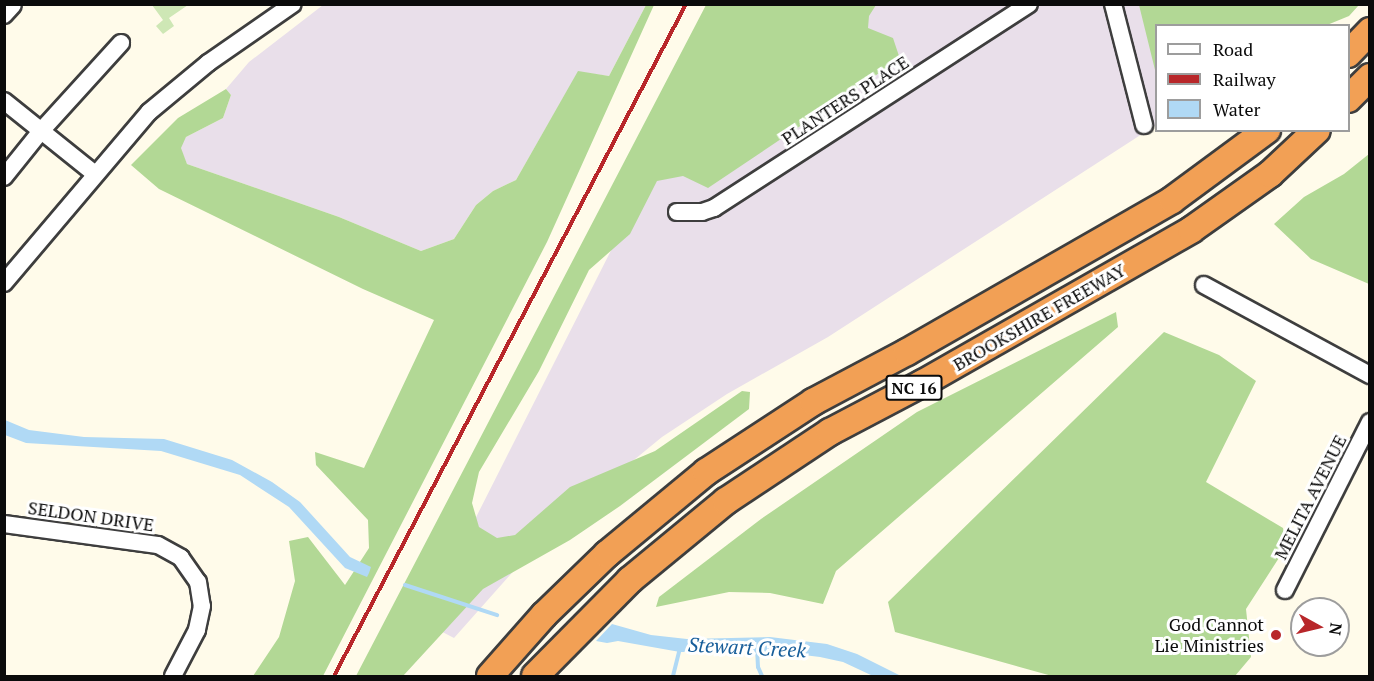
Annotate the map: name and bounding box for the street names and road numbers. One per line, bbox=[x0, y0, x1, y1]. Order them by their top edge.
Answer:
street label: PLANTERS PLACE bbox=[777, 51, 913, 149]
street label: BROOKSHIRE FREEWAY bbox=[949, 259, 1129, 375]
road number: NC 16 bbox=[886, 375, 942, 401]
street label: MELITA AVENUE bbox=[1269, 431, 1351, 563]
street label: SELDON DRIVE bbox=[27, 496, 155, 536]

